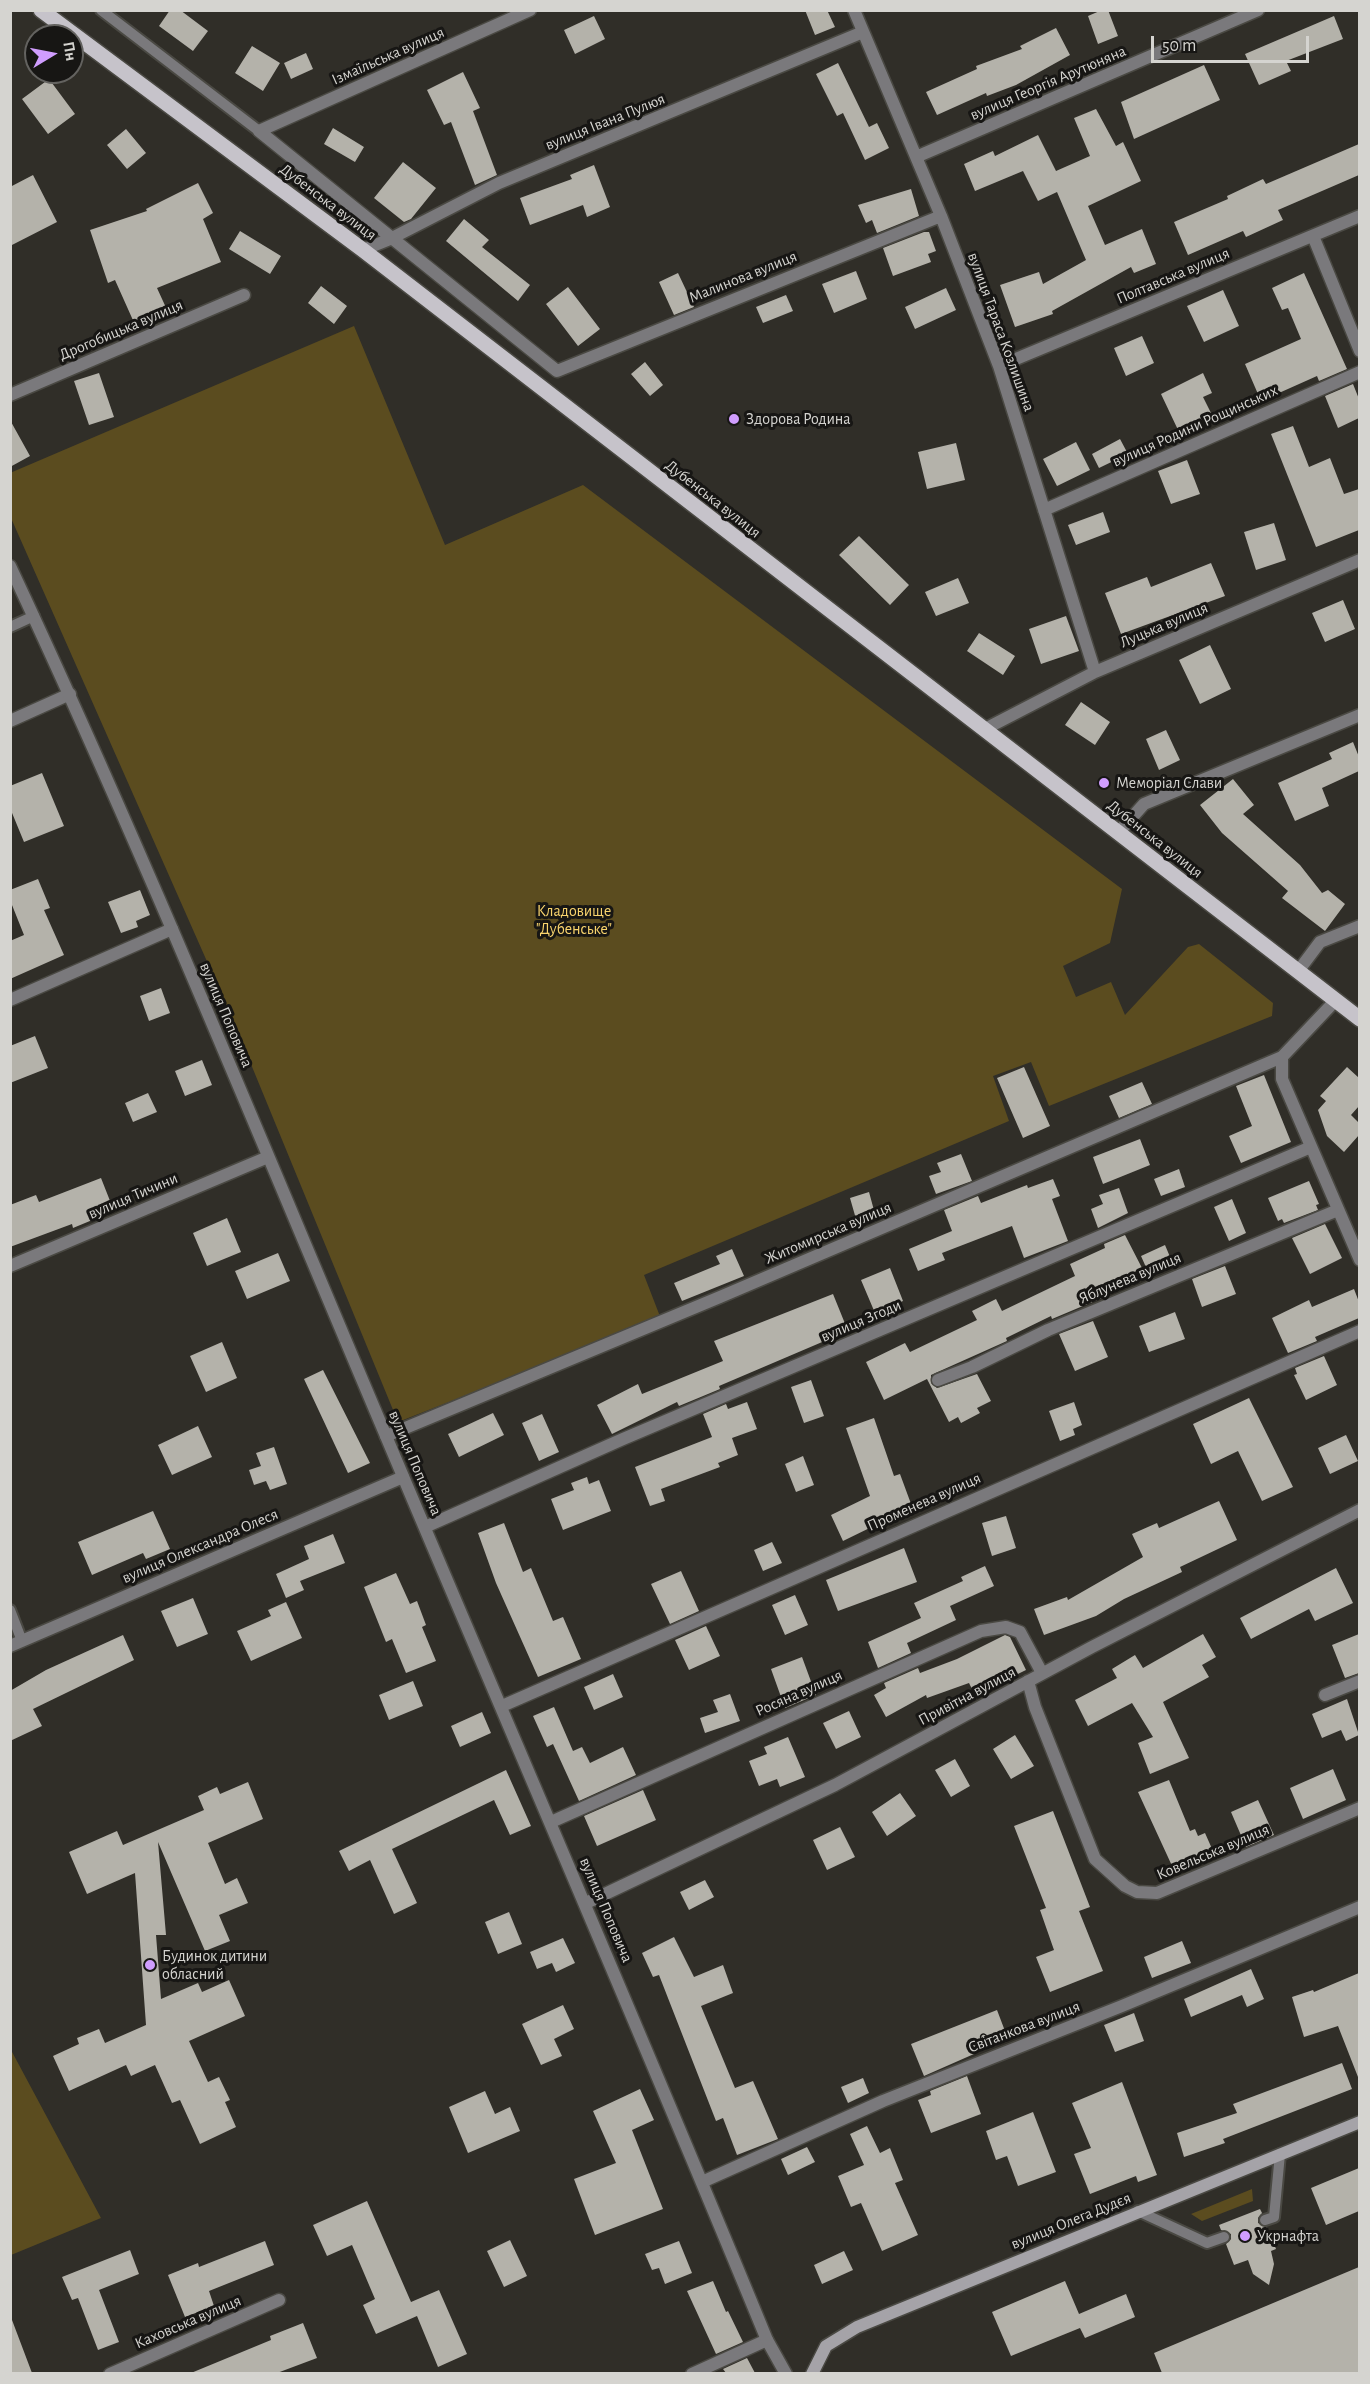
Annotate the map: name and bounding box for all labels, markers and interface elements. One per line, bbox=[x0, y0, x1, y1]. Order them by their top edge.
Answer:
street label: Ізмаїльська вулиця bbox=[329, 23, 447, 89]
north arrow bbox=[24, 24, 84, 84]
scale bar bbox=[1154, 24, 1312, 62]
text: 50 m bbox=[1162, 37, 1196, 55]
text: Пн bbox=[60, 40, 79, 62]
street label: вулиця Георгія Арутюняна bbox=[967, 41, 1129, 125]
street label: вулиця Івана Пулюя bbox=[542, 89, 668, 155]
street label: Дубенська вулиця bbox=[276, 159, 380, 245]
street label: Полтавська вулиця bbox=[1114, 244, 1232, 308]
street label: Малинова вулиця bbox=[686, 247, 800, 307]
street label: вулиця Тараса Козлишина bbox=[963, 250, 1039, 414]
street label: Дрогобицька вулиця bbox=[56, 295, 186, 365]
street label: вулиця Родини Рощинських bbox=[1109, 381, 1281, 471]
place label: Здорова Родина bbox=[746, 409, 851, 429]
marker: Здорова Родина bbox=[727, 412, 741, 426]
street label: Дубенська вулиця bbox=[661, 456, 765, 542]
street label: Луцька вулиця bbox=[1117, 598, 1211, 652]
place label: Меморіал Слави bbox=[1116, 773, 1222, 793]
marker: Меморіал Слави bbox=[1097, 776, 1111, 790]
street label: Дубенська вулиця bbox=[1103, 796, 1207, 882]
park label: Кладовище "Дубенське" bbox=[536, 901, 612, 939]
street label: вулиця Поповича bbox=[195, 960, 257, 1070]
street label: вулиця Тичини bbox=[85, 1168, 181, 1224]
street label: Житомирська вулиця bbox=[762, 1198, 894, 1268]
street label: Яблунева вулиця bbox=[1076, 1248, 1184, 1308]
street label: вулиця Згоди bbox=[818, 1295, 904, 1347]
street label: вулиця Поповича bbox=[384, 1408, 446, 1518]
street label: Променева вулиця bbox=[864, 1468, 984, 1536]
street label: вулиця Олександра Олеся bbox=[119, 1504, 281, 1588]
street label: Привітна вулиця bbox=[915, 1662, 1019, 1730]
street label: Росяна вулиця bbox=[753, 1665, 845, 1721]
street label: Ковельська вулиця bbox=[1154, 1820, 1272, 1884]
street label: вулиця Поповича bbox=[575, 1855, 637, 1965]
place label: Будинок дитини обласний bbox=[162, 1946, 267, 1984]
marker: Будинок дитини обласний bbox=[143, 1958, 157, 1972]
street label: Світанкова вулиця bbox=[965, 1997, 1083, 2057]
street label: вулиця Олега Дудєя bbox=[1008, 2188, 1134, 2254]
place label: Укрнафта bbox=[1257, 2226, 1319, 2246]
marker: Укрнафта bbox=[1238, 2229, 1252, 2243]
street label: Каховська вулиця bbox=[132, 2291, 244, 2353]

